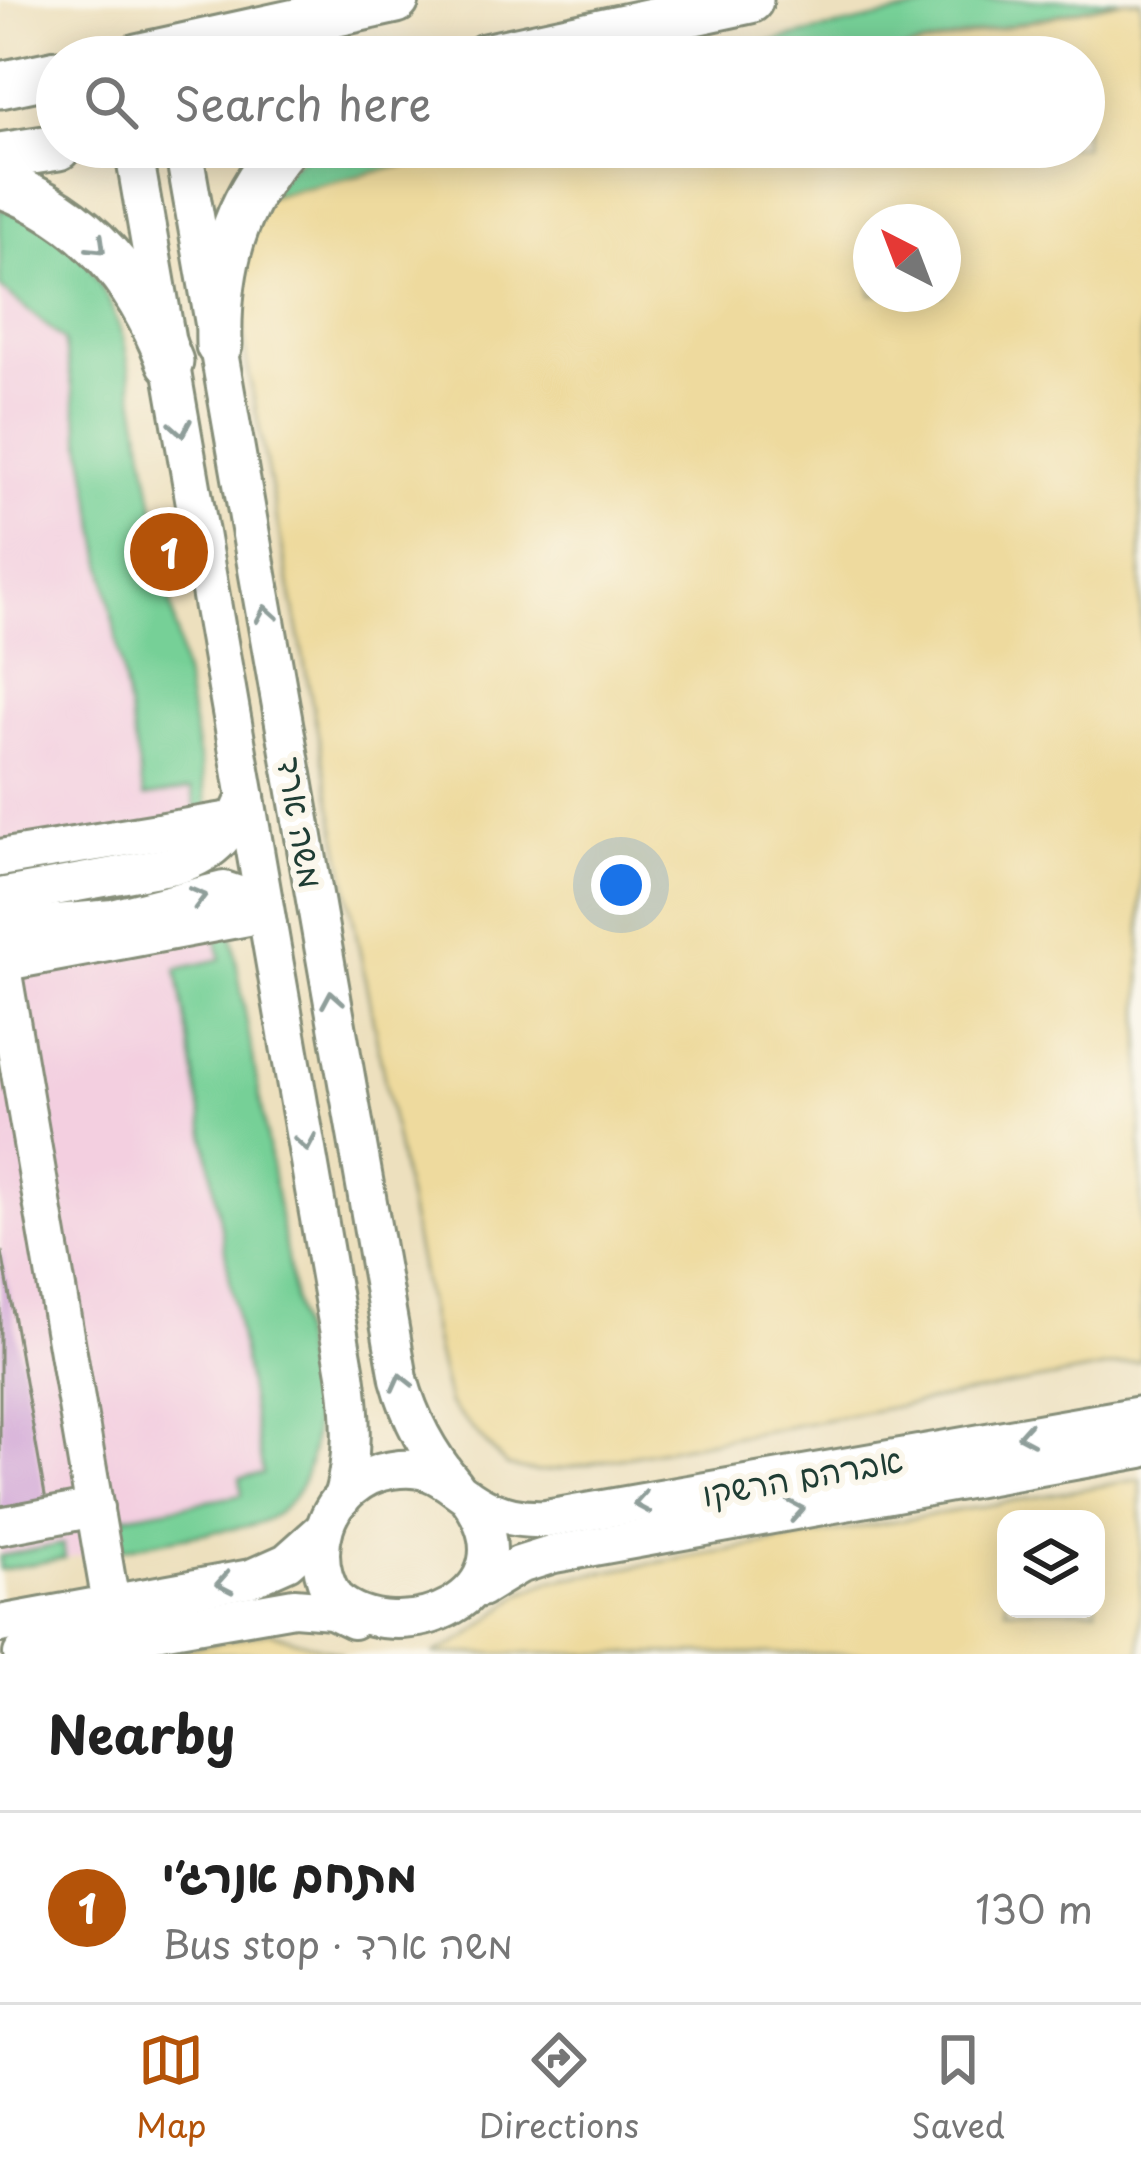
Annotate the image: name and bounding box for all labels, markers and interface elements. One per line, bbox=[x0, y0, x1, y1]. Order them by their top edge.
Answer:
search box bbox=[36, 36, 1105, 168]
text: Search here bbox=[174, 68, 431, 136]
icon: search bbox=[78, 69, 144, 135]
north arrow bbox=[853, 204, 961, 312]
one-way arrow bbox=[84, 232, 106, 254]
one-way arrow bbox=[168, 418, 193, 438]
pin: 1 bbox=[130, 507, 208, 597]
one-way arrow bbox=[254, 605, 279, 625]
street label: משה ארד bbox=[266, 752, 338, 892]
your location bbox=[591, 855, 651, 915]
one-way arrow bbox=[187, 886, 207, 911]
one-way arrow bbox=[321, 989, 346, 1009]
one-way arrow bbox=[292, 1133, 317, 1153]
one-way arrow bbox=[390, 1373, 415, 1393]
one-way arrow bbox=[1016, 1421, 1036, 1447]
street label: אברהם הרשקו bbox=[698, 1433, 906, 1517]
one-way arrow bbox=[632, 1489, 652, 1515]
one-way arrow bbox=[785, 1499, 805, 1524]
map controls bbox=[997, 1510, 1105, 1618]
button: layers bbox=[997, 1510, 1105, 1618]
one-way arrow bbox=[215, 1569, 235, 1595]
text: Nearby bbox=[48, 1694, 235, 1771]
text: מתחם אנרג׳י bbox=[162, 1839, 417, 1907]
text: 1 bbox=[78, 1878, 96, 1937]
text: 130 m bbox=[975, 1878, 1093, 1937]
text: Bus stop · משה ארד bbox=[162, 1913, 513, 1972]
tab: Map bbox=[136, 2027, 207, 2149]
tab: Directions bbox=[479, 2027, 639, 2149]
tab: Saved bbox=[911, 2027, 1005, 2149]

